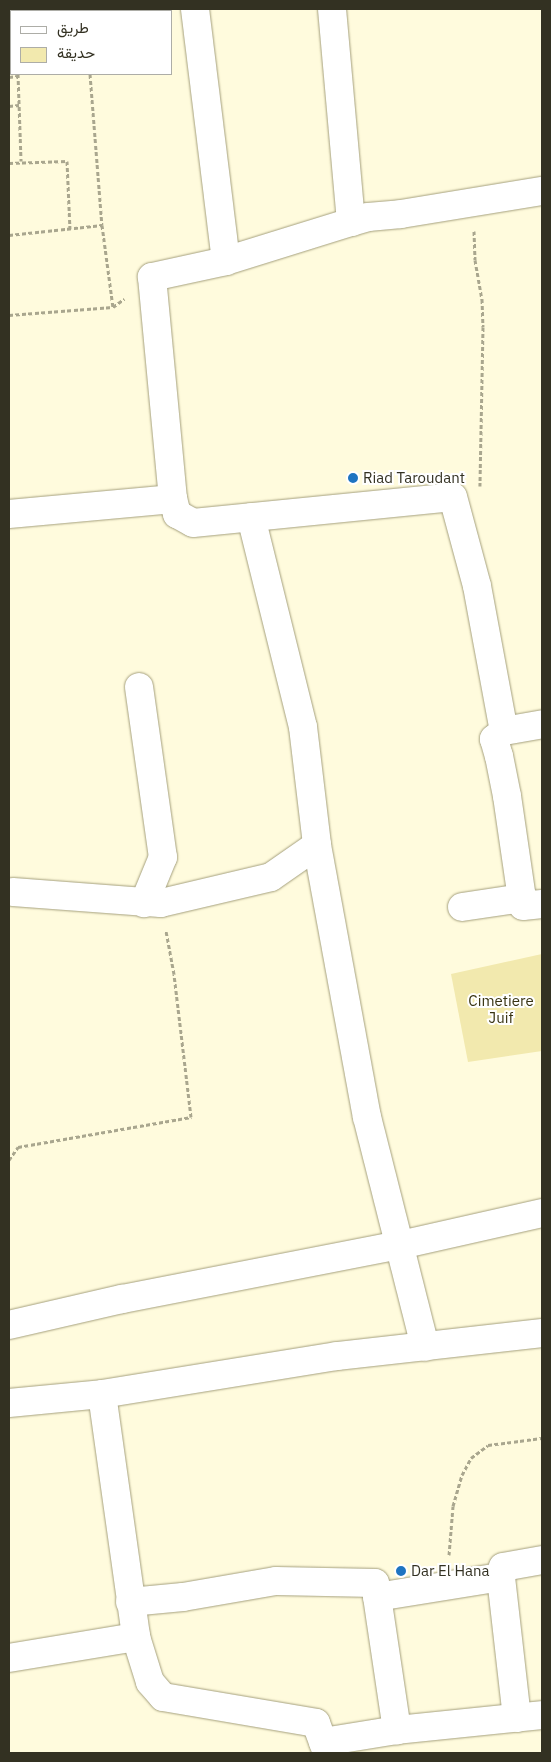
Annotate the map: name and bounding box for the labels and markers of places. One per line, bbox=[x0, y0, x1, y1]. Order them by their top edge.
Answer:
place label: Riad Taroudant bbox=[363, 469, 465, 487]
marker: Riad Taroudant bbox=[347, 472, 359, 484]
place label: Dar El Hana bbox=[411, 1562, 490, 1580]
marker: Dar El Hana bbox=[395, 1565, 407, 1577]

